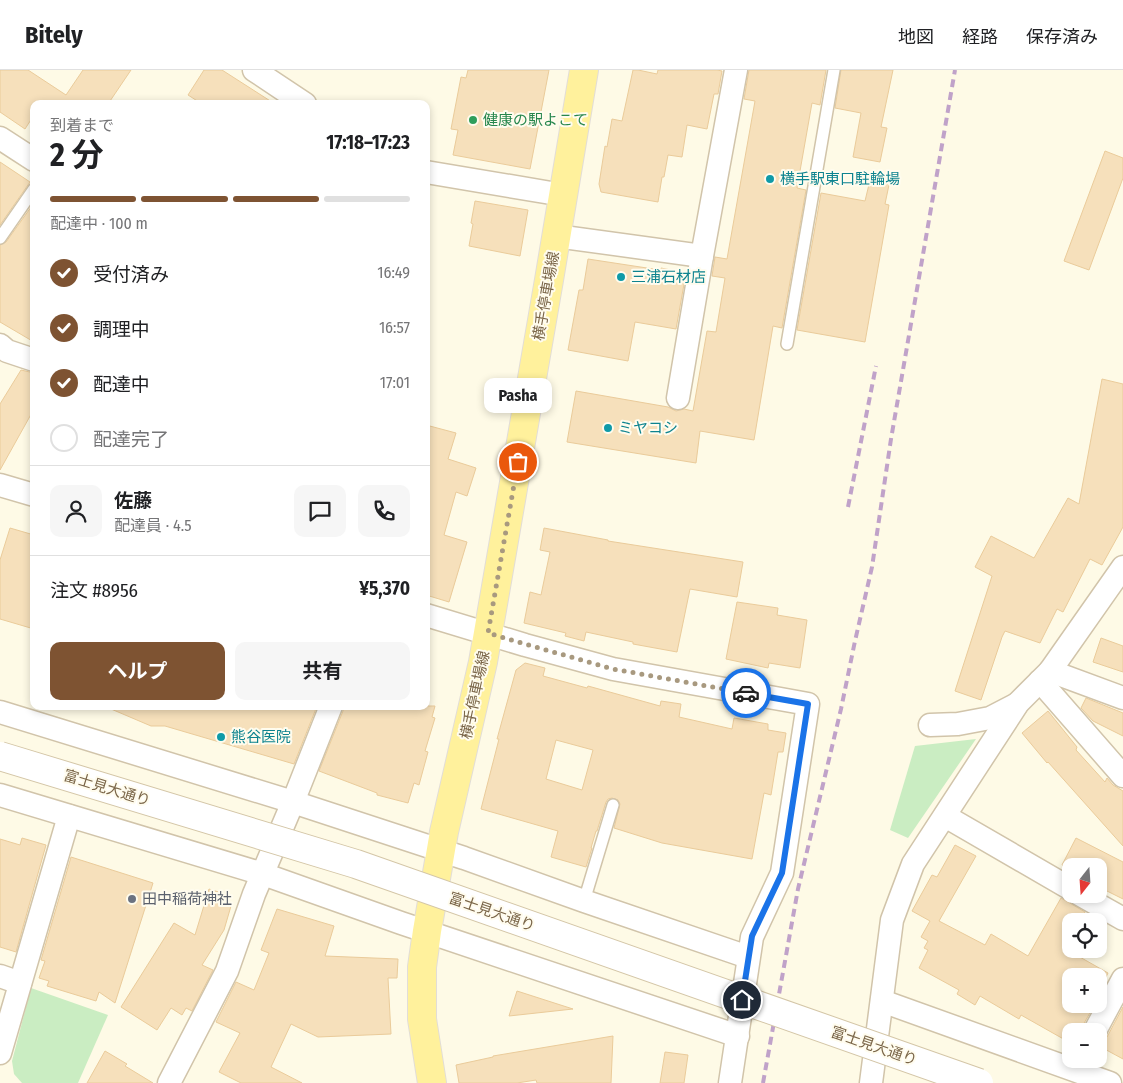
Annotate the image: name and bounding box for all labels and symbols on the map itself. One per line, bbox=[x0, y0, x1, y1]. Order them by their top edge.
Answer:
place label: 健康の駅よこて bbox=[483, 111, 588, 129]
marker: 健康の駅よこて bbox=[467, 114, 479, 126]
place label: 横手駅東口駐輪場 bbox=[780, 170, 900, 188]
marker: 横手駅東口駐輪場 bbox=[764, 173, 776, 185]
street label: 横手停車場線 bbox=[529, 250, 563, 342]
place label: 三浦石材店 bbox=[631, 268, 706, 286]
marker: 三浦石材店 bbox=[615, 271, 627, 283]
callout: Pasha bbox=[484, 377, 552, 412]
place label: ミヤコシ bbox=[618, 419, 678, 437]
marker: ミヤコシ bbox=[602, 422, 614, 434]
pin bbox=[497, 441, 539, 483]
street label: 横手停車場線 bbox=[457, 649, 493, 741]
courier bbox=[721, 668, 771, 718]
place label: 熊谷医院 bbox=[231, 728, 291, 746]
marker: 熊谷医院 bbox=[215, 731, 227, 743]
street label: 富士見大通り bbox=[61, 766, 153, 810]
north arrow bbox=[1062, 858, 1108, 902]
street label: 富士見大通り bbox=[447, 889, 537, 935]
place label: 田中稲荷神社 bbox=[142, 890, 232, 908]
marker: 田中稲荷神社 bbox=[126, 893, 138, 905]
pin bbox=[721, 979, 763, 1021]
street label: 富士見大通り bbox=[829, 1023, 919, 1069]

